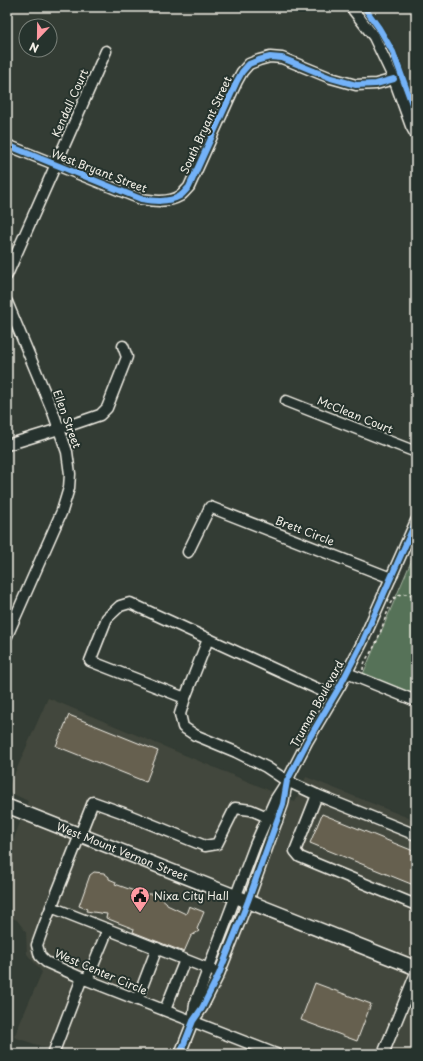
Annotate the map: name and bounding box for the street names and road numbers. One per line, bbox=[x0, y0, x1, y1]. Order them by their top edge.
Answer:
street label: Kendall Court bbox=[47, 66, 92, 140]
street label: South Bryant Street bbox=[175, 73, 236, 176]
street label: West Bryant Street bbox=[49, 144, 150, 197]
street label: Ellen Street bbox=[49, 387, 86, 451]
street label: McClean Court bbox=[315, 392, 396, 438]
street label: Brett Circle bbox=[273, 511, 337, 550]
street label: Truman Boulevard bbox=[286, 657, 348, 750]
street label: West Mount Vernon Street bbox=[54, 817, 191, 885]
street label: West Center Circle bbox=[52, 944, 150, 999]

